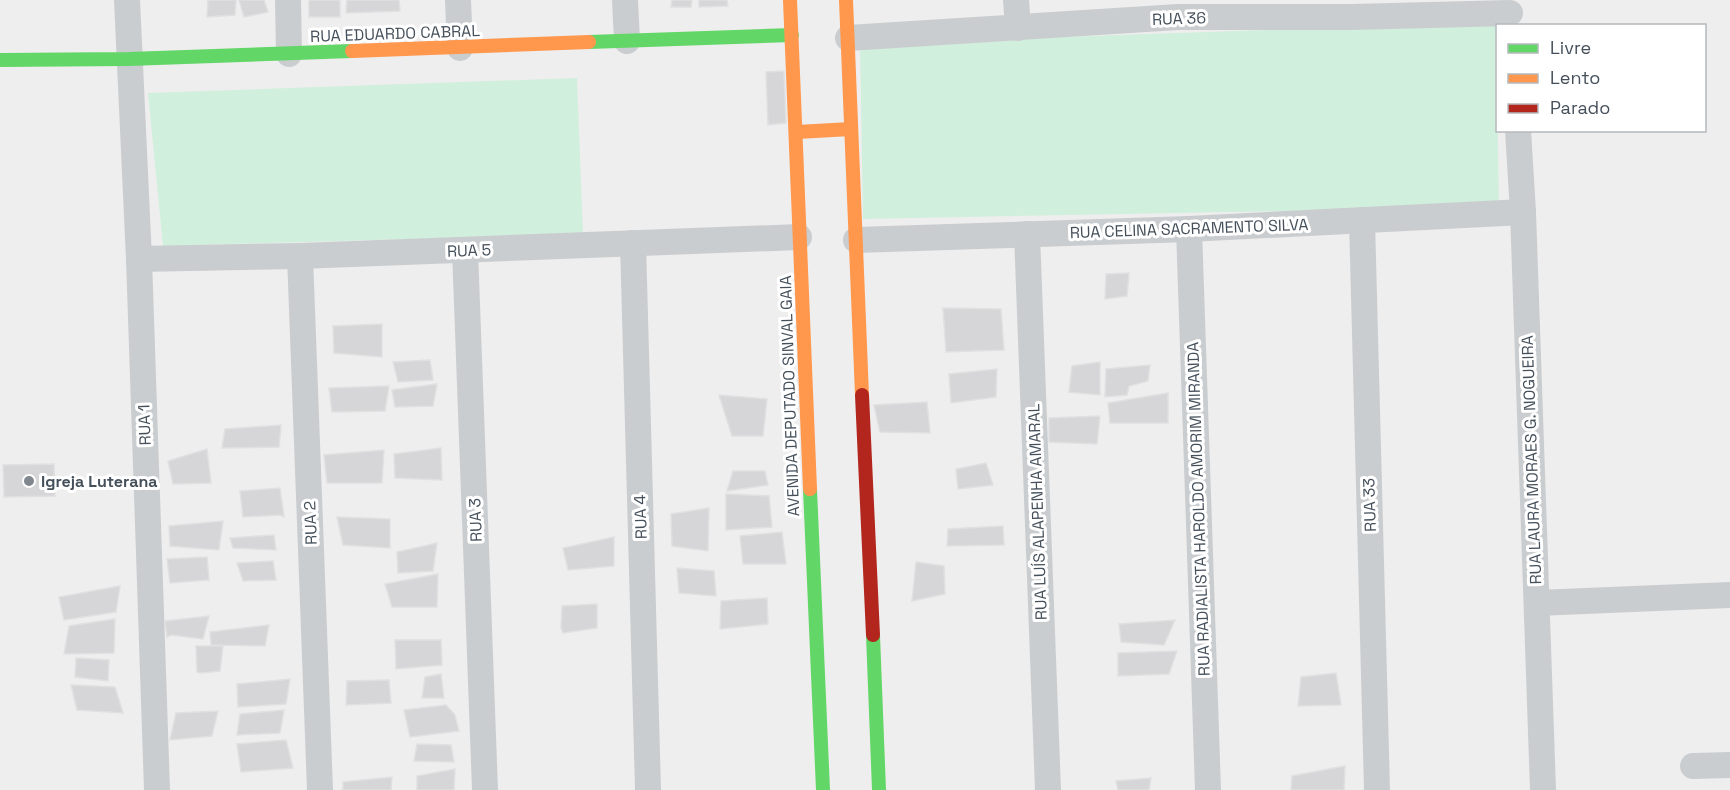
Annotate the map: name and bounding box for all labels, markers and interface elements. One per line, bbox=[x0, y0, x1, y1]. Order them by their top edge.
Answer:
street label: RUA 36 bbox=[1152, 7, 1206, 30]
street label: RUA EDUARDO CABRAL bbox=[310, 20, 481, 47]
legend bbox=[1496, 24, 1706, 132]
text: Livre bbox=[1550, 36, 1591, 59]
text: Lento bbox=[1550, 66, 1600, 89]
text: Parado bbox=[1550, 96, 1610, 119]
street label: RUA CELINA SACRAMENTO SILVA bbox=[1069, 214, 1309, 243]
street label: RUA 5 bbox=[447, 239, 491, 262]
street label: AVENIDA DEPUTADO SINVAL GAIA bbox=[775, 275, 804, 517]
street label: RUA LAURA MORAES G. NOGUEIRA bbox=[1517, 335, 1546, 585]
street label: RUA RADIALISTA HAROLDO AMORIM MIRANDA bbox=[1182, 342, 1215, 676]
street label: RUA LUÍS ALAPENHA AMARAL bbox=[1023, 403, 1052, 621]
street label: RUA 1 bbox=[133, 404, 156, 446]
place label: Igreja Luterana bbox=[41, 471, 158, 492]
marker: Igreja Luterana bbox=[22, 474, 36, 488]
street label: RUA 33 bbox=[1358, 478, 1381, 532]
street label: RUA 4 bbox=[629, 494, 652, 540]
street label: RUA 3 bbox=[464, 498, 487, 542]
street label: RUA 2 bbox=[299, 501, 322, 545]

